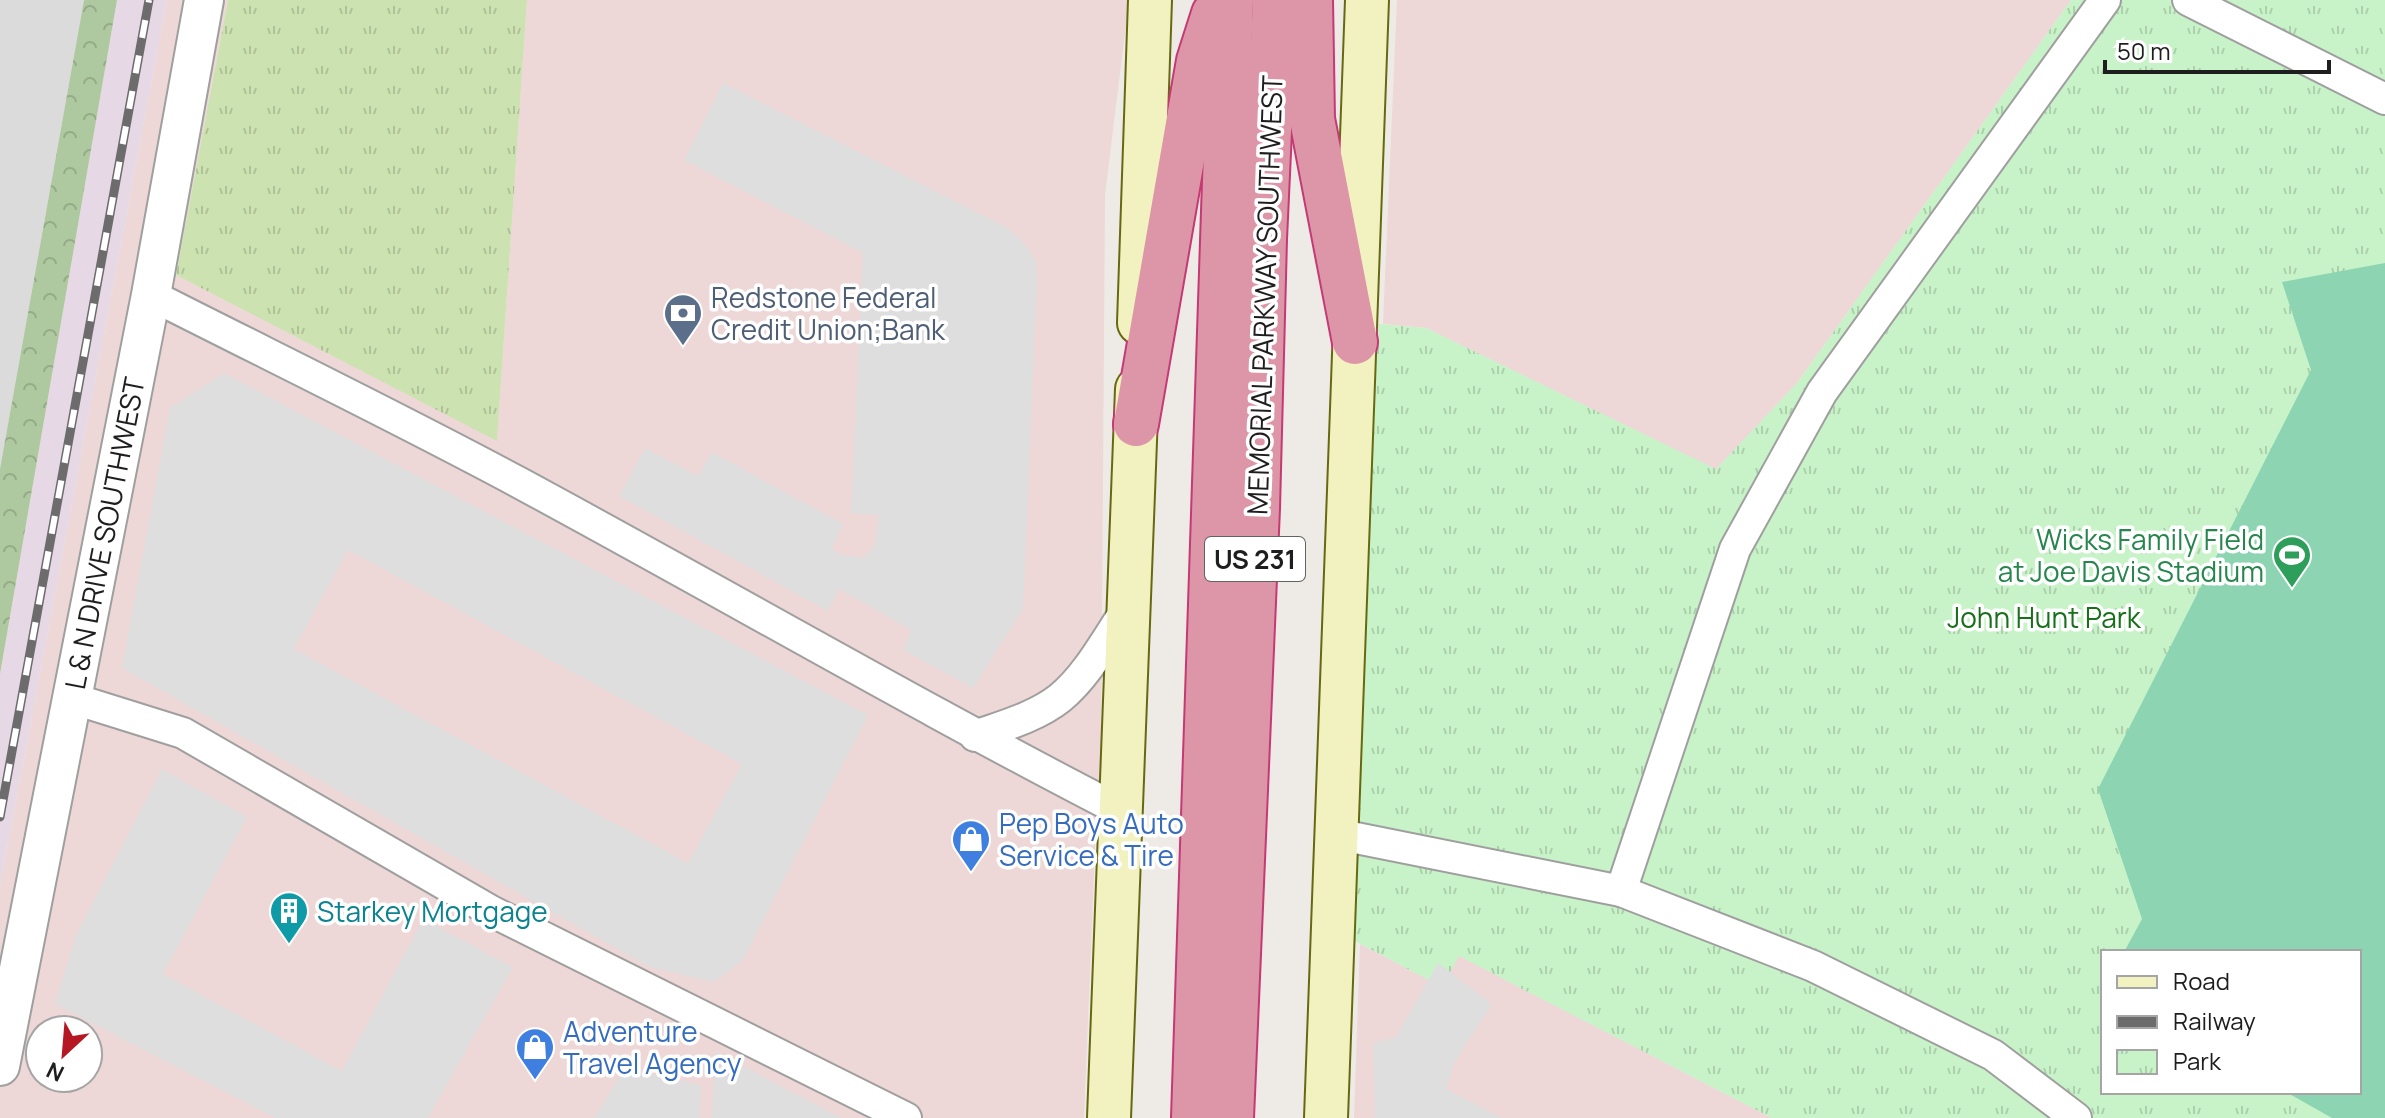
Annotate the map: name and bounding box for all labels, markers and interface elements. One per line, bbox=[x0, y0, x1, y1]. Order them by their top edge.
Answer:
scale bar bbox=[2105, 24, 2329, 74]
text: 50 m bbox=[2117, 34, 2171, 67]
street label: MEMORIAL PARKWAY SOUTHWEST bbox=[1237, 74, 1291, 516]
place label: Redstone Federal Credit Union;Bank bbox=[711, 278, 946, 348]
bank icon: Redstone Federal Credit Union;Bank bbox=[662, 292, 704, 347]
street label: L & N DRIVE SOUTHWEST bbox=[55, 374, 153, 692]
place label: Wicks Family Field at Joe Davis Stadium bbox=[1998, 520, 2264, 590]
sports icon: Wicks Family Field at Joe Davis Stadium bbox=[2271, 534, 2313, 589]
road number: US 231 bbox=[1205, 537, 1305, 581]
park label: John Hunt Park bbox=[1947, 598, 2142, 636]
place label: Pep Boys Auto Service & Tire bbox=[999, 804, 1184, 874]
shop icon: Pep Boys Auto Service & Tire bbox=[950, 818, 992, 873]
building icon: Starkey Mortgage bbox=[268, 890, 310, 945]
place label: Starkey Mortgage bbox=[317, 892, 548, 930]
legend bbox=[2101, 950, 2361, 1094]
text: Road bbox=[2173, 964, 2230, 997]
text: Railway bbox=[2173, 1004, 2256, 1037]
place label: Adventure Travel Agency bbox=[563, 1012, 742, 1082]
north arrow bbox=[24, 1014, 104, 1094]
shop icon: Adventure Travel Agency bbox=[514, 1026, 556, 1081]
text: Park bbox=[2173, 1044, 2222, 1077]
text: N bbox=[42, 1055, 69, 1089]

